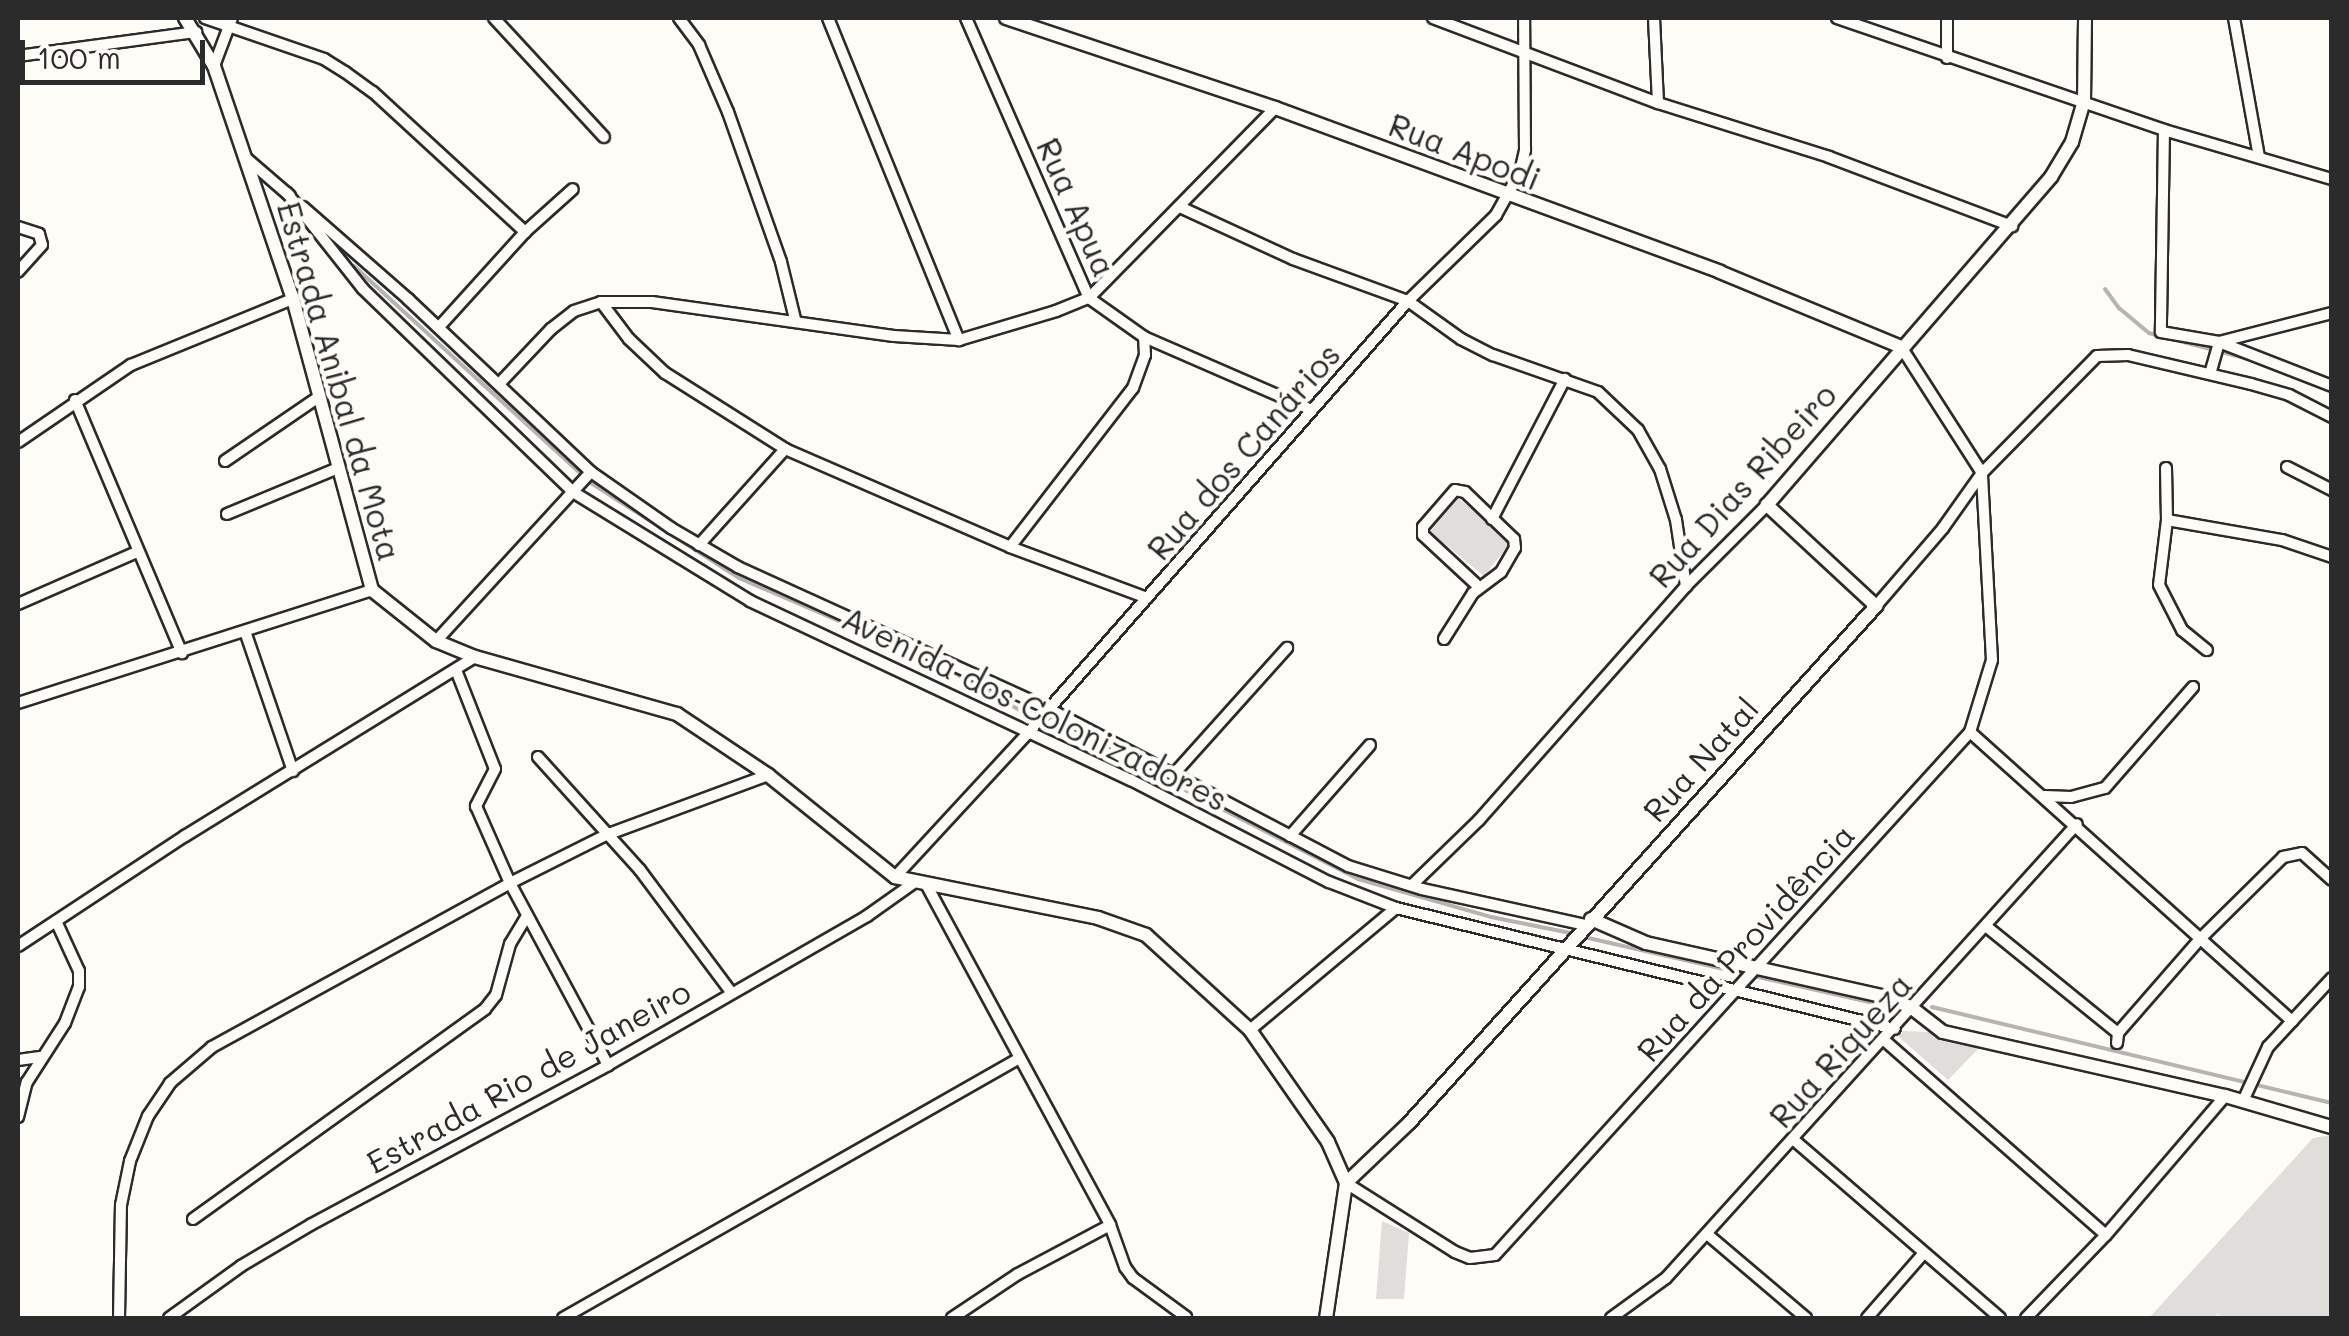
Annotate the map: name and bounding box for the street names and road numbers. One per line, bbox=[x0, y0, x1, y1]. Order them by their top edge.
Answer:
street label: Rua Apodi bbox=[1384, 105, 1546, 197]
street label: Rua Apua bbox=[1029, 132, 1125, 282]
street label: Estrada Anibal da Mota bbox=[270, 197, 410, 565]
street label: Rua dos Canários bbox=[1139, 335, 1347, 567]
street label: Rua Dias Ribeiro bbox=[1640, 375, 1844, 595]
street label: Avenida dos Colonizadores bbox=[836, 598, 1234, 818]
street label: Rua Natal bbox=[1634, 689, 1766, 829]
street label: Rua da Providência bbox=[1628, 815, 1862, 1069]
street label: Rua Riqueza bbox=[1761, 965, 1919, 1135]
street label: Estrada Rio de Janeiro bbox=[359, 971, 697, 1181]

